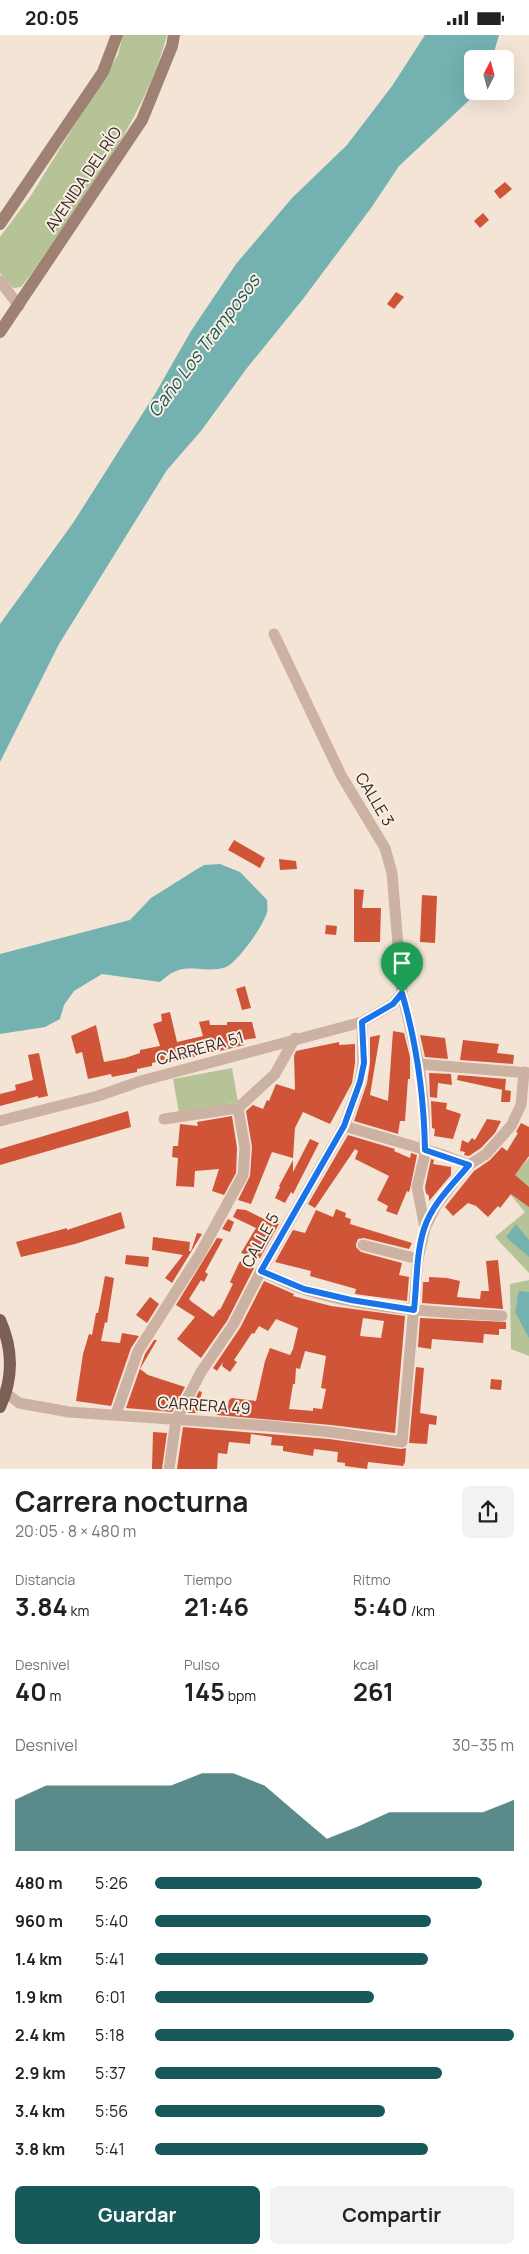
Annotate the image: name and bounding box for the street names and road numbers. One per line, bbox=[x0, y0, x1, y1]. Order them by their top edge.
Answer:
street label: AVENIDA DEL RÍO bbox=[40, 122, 126, 236]
street label: CALLE 3 bbox=[350, 768, 400, 830]
street label: CARRERA 51 bbox=[154, 1026, 246, 1070]
street label: CALLE 5 bbox=[236, 1209, 284, 1271]
street label: CARRERA 49 bbox=[157, 1391, 251, 1419]

